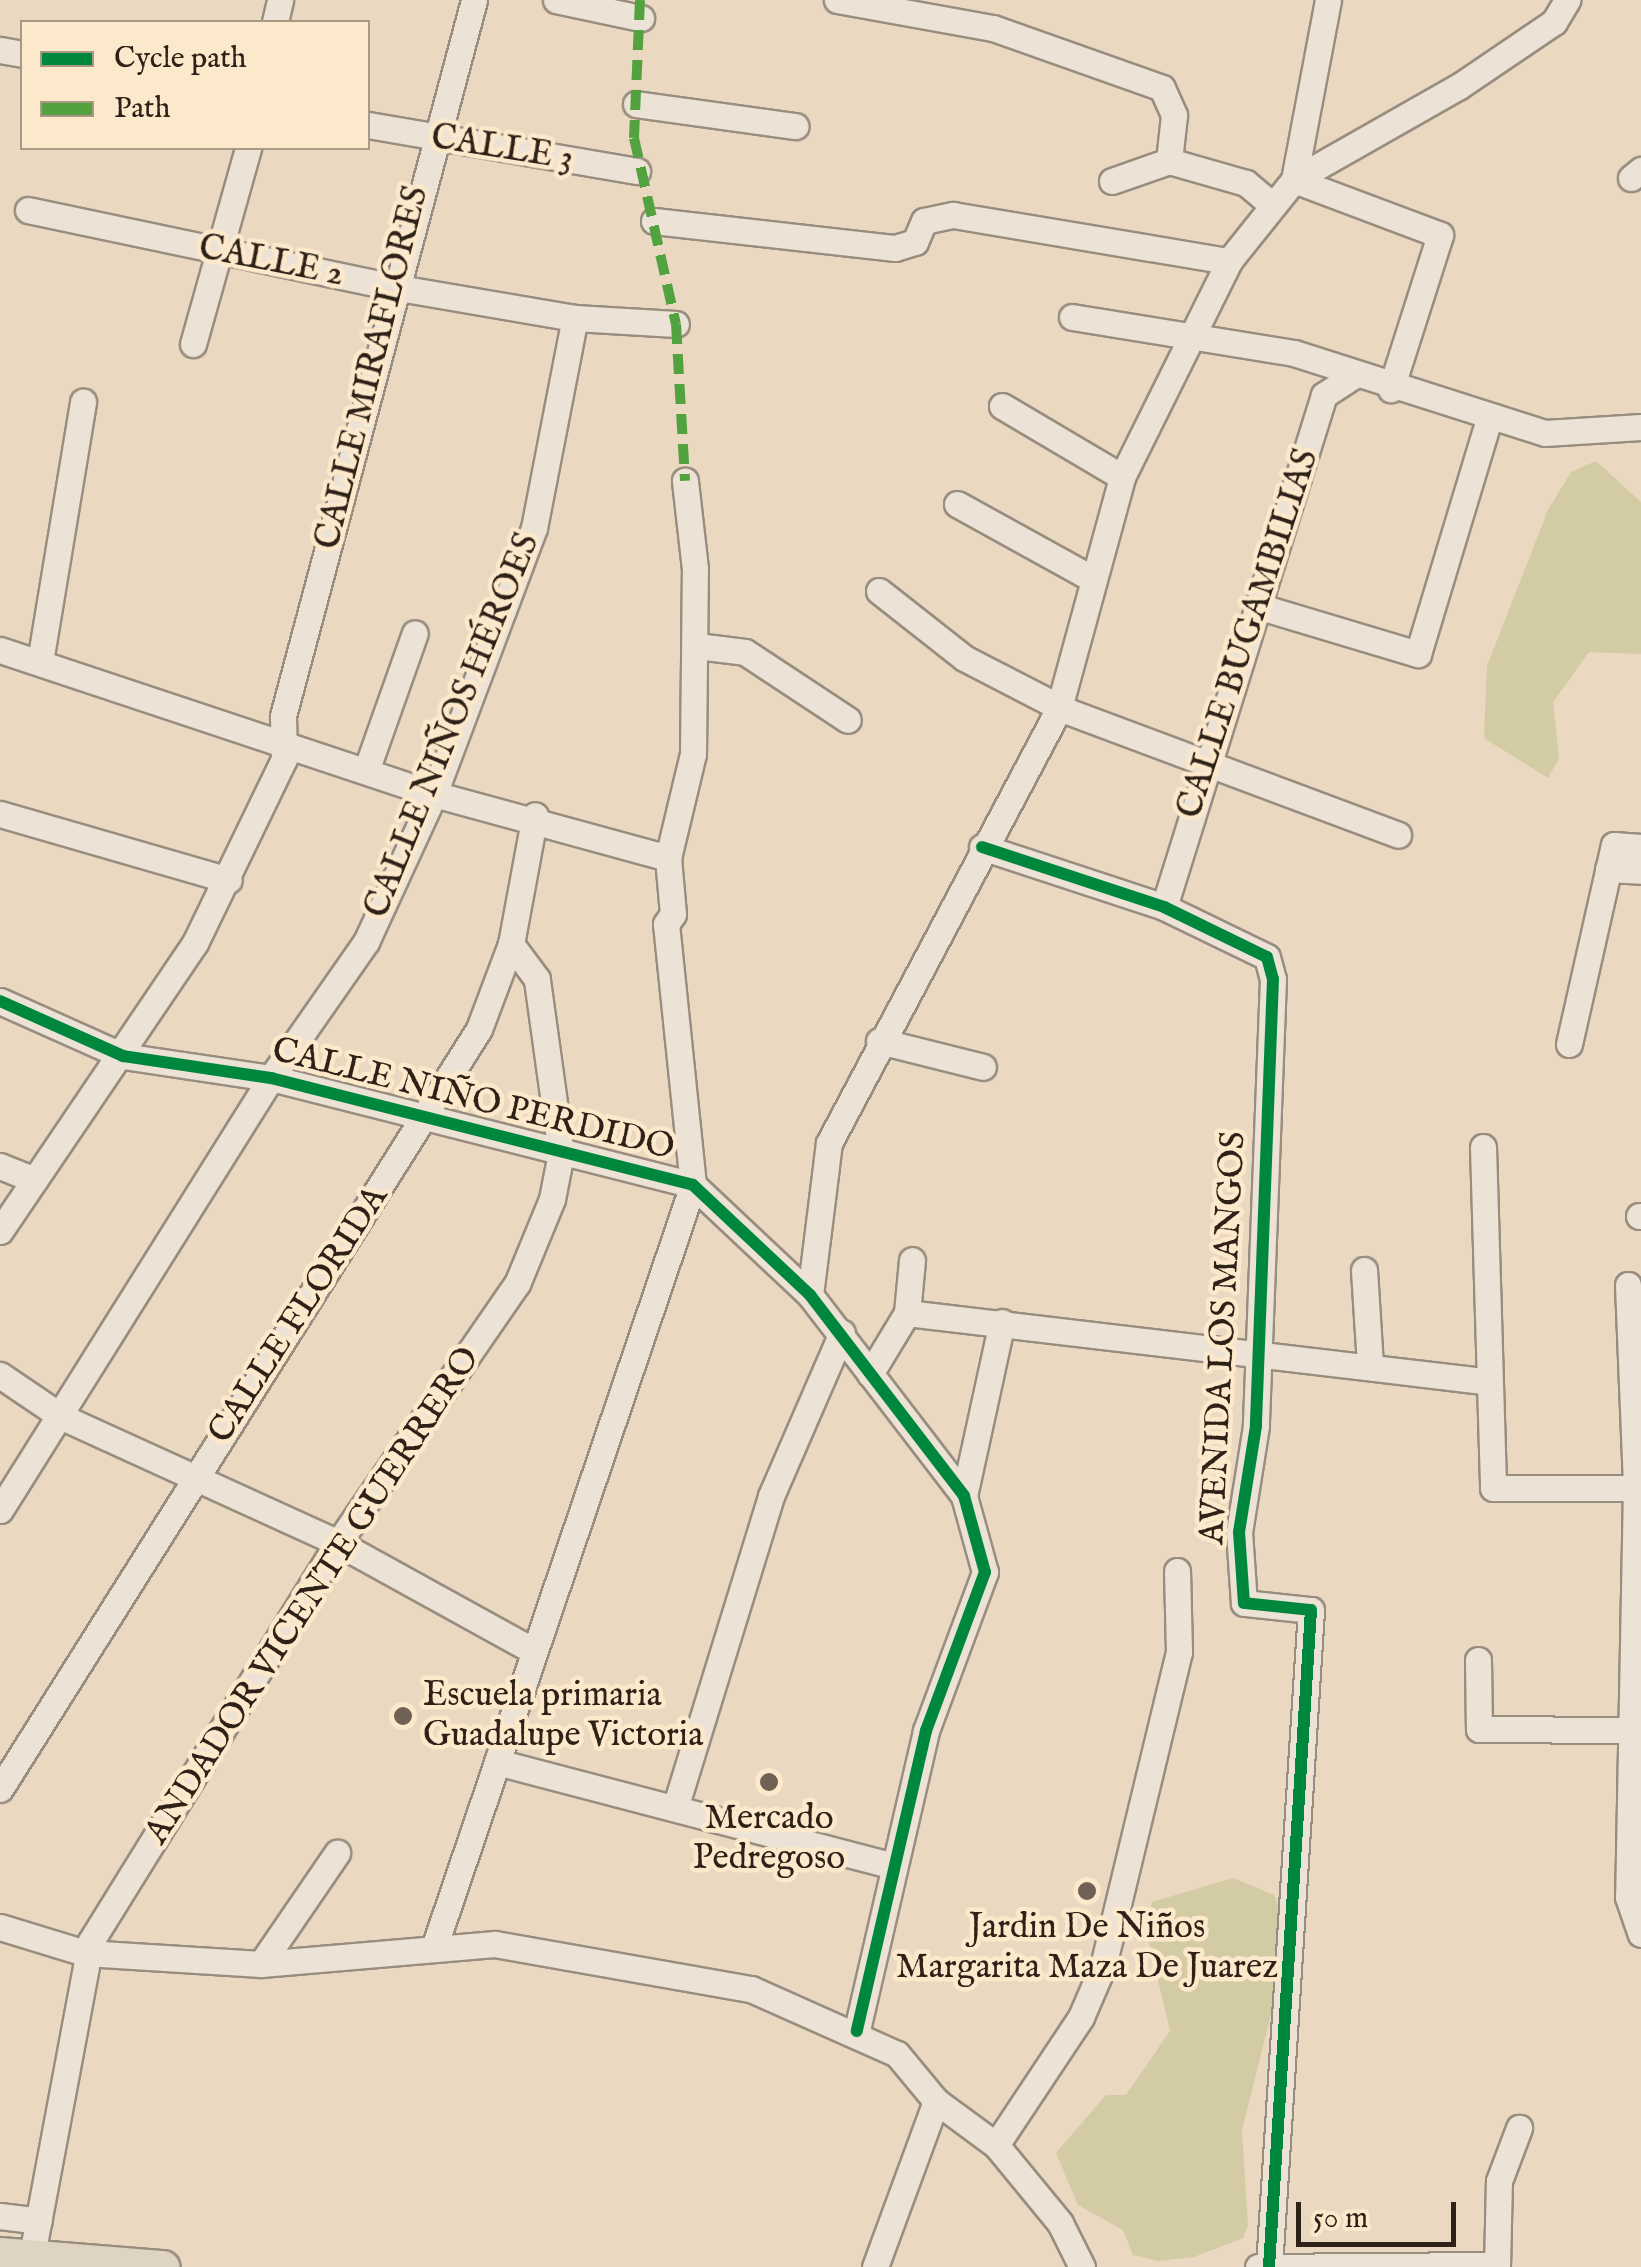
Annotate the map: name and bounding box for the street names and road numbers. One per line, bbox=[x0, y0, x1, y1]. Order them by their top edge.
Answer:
street label: CALLE 3 bbox=[428, 117, 576, 181]
street label: CALLE MIRAFLORES bbox=[308, 182, 438, 554]
street label: CALLE 2 bbox=[195, 227, 347, 297]
street label: CALLE BUGAMBILIAS bbox=[1169, 444, 1329, 824]
street label: CALLE NIÑOS HÉROES bbox=[357, 528, 549, 924]
street label: CALLE NIÑO PERDIDO bbox=[268, 1030, 678, 1170]
street label: AVENIDA LOS MANGOS bbox=[1192, 1130, 1256, 1546]
street label: CALLE FLORIDA bbox=[200, 1178, 398, 1452]
street label: ANDADOR VICENTE GUERRERO bbox=[136, 1340, 490, 1852]

